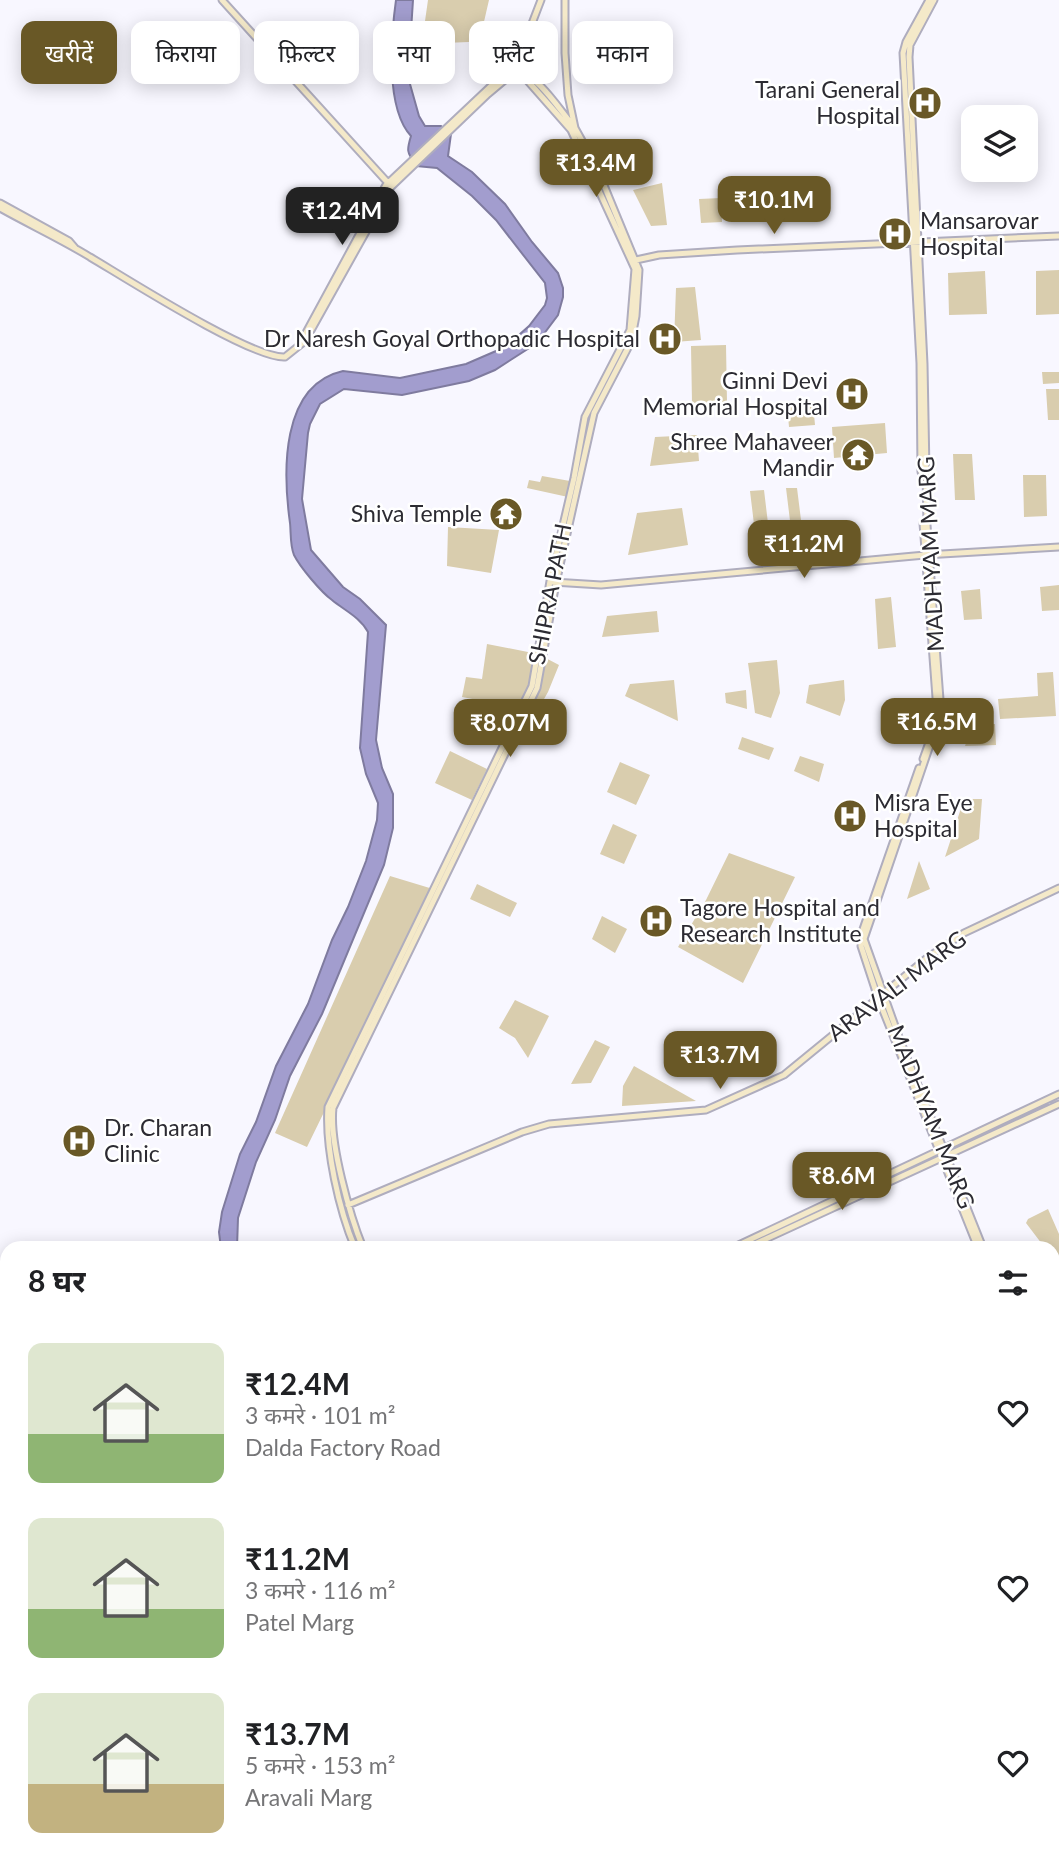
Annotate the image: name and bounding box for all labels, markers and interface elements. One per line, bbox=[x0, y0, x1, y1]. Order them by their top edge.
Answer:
chip: खरीदें bbox=[21, 21, 117, 84]
chip: किराया bbox=[131, 21, 240, 84]
chip: फ़िल्टर bbox=[254, 21, 359, 84]
chip: नया bbox=[373, 21, 455, 84]
chip: फ़्लैट bbox=[469, 21, 558, 84]
chip: मकान bbox=[572, 21, 673, 84]
place label: Tarani General Hospital bbox=[755, 75, 900, 129]
hospital icon: Tarani General Hospital bbox=[906, 84, 944, 122]
map controls bbox=[961, 105, 1038, 182]
button: layers bbox=[961, 105, 1038, 182]
pin: ₹13.4M bbox=[539, 140, 653, 199]
text: ₹13.4M bbox=[556, 148, 636, 176]
pin: ₹10.1M bbox=[717, 176, 831, 236]
text: ₹10.1M bbox=[734, 185, 814, 213]
pin: ₹12.4M bbox=[285, 188, 399, 247]
text: ₹12.4M bbox=[302, 196, 382, 224]
place label: Mansarovar Hospital bbox=[920, 206, 1039, 260]
hospital icon: Mansarovar Hospital bbox=[876, 215, 914, 253]
hospital icon: Dr Naresh Goyal Orthopadic Hospital bbox=[646, 320, 684, 358]
place label: Dr Naresh Goyal Orthopadic Hospital bbox=[264, 324, 640, 352]
place label: Ginni Devi Memorial Hospital bbox=[643, 366, 828, 420]
hospital icon: Ginni Devi Memorial Hospital bbox=[833, 375, 871, 413]
place label: Shree Mahaveer Mandir bbox=[670, 427, 835, 481]
temple icon: Shree Mahaveer Mandir bbox=[839, 436, 877, 474]
street label: MADHYAM MARG bbox=[911, 456, 949, 652]
temple icon: Shiva Temple bbox=[487, 495, 525, 533]
place label: Shiva Temple bbox=[351, 499, 482, 527]
pin: ₹11.2M bbox=[747, 520, 861, 580]
street label: SHIPRA PATH bbox=[522, 521, 576, 667]
text: ₹11.2M bbox=[764, 529, 844, 557]
pin: ₹16.5M bbox=[880, 698, 994, 758]
pin: ₹8.07M bbox=[453, 700, 567, 759]
text: ₹16.5M bbox=[897, 707, 977, 735]
text: ₹8.07M bbox=[470, 708, 550, 736]
place label: Misra Eye Hospital bbox=[874, 788, 973, 842]
hospital icon: Misra Eye Hospital bbox=[831, 797, 869, 835]
place label: Tagore Hospital and Research Institute bbox=[680, 893, 880, 947]
hospital icon: Tagore Hospital and Research Institute bbox=[637, 902, 675, 940]
street label: ARAVALI MARG bbox=[822, 924, 971, 1046]
street label: MADHYAM MARG bbox=[882, 1021, 982, 1213]
pin: ₹13.7M bbox=[663, 1032, 777, 1091]
text: ₹13.7M bbox=[680, 1040, 760, 1068]
place label: Dr. Charan Clinic bbox=[104, 1113, 212, 1167]
hospital icon: Dr. Charan Clinic bbox=[60, 1122, 98, 1160]
pin: ₹8.6M bbox=[793, 1152, 891, 1212]
text: ₹8.6M bbox=[808, 1161, 876, 1189]
text: 8 घर bbox=[28, 1262, 85, 1298]
icon: filters bbox=[994, 1264, 1032, 1302]
text: ₹12.4M bbox=[245, 1365, 350, 1401]
icon: home bbox=[84, 1371, 168, 1455]
icon: heart bbox=[994, 1394, 1032, 1432]
text: 3 कमरे · 101 m² bbox=[245, 1401, 395, 1429]
text: Dalda Factory Road bbox=[245, 1433, 441, 1461]
text: ₹11.2M bbox=[245, 1540, 350, 1576]
icon: home bbox=[84, 1546, 168, 1630]
icon: heart bbox=[994, 1569, 1032, 1607]
text: 3 कमरे · 116 m² bbox=[245, 1576, 395, 1604]
text: Patel Marg bbox=[245, 1608, 354, 1636]
text: ₹13.7M bbox=[245, 1715, 350, 1751]
icon: home bbox=[84, 1721, 168, 1805]
icon: heart bbox=[994, 1744, 1032, 1782]
text: 5 कमरे · 153 m² bbox=[245, 1751, 395, 1779]
text: Aravali Marg bbox=[245, 1783, 372, 1811]

